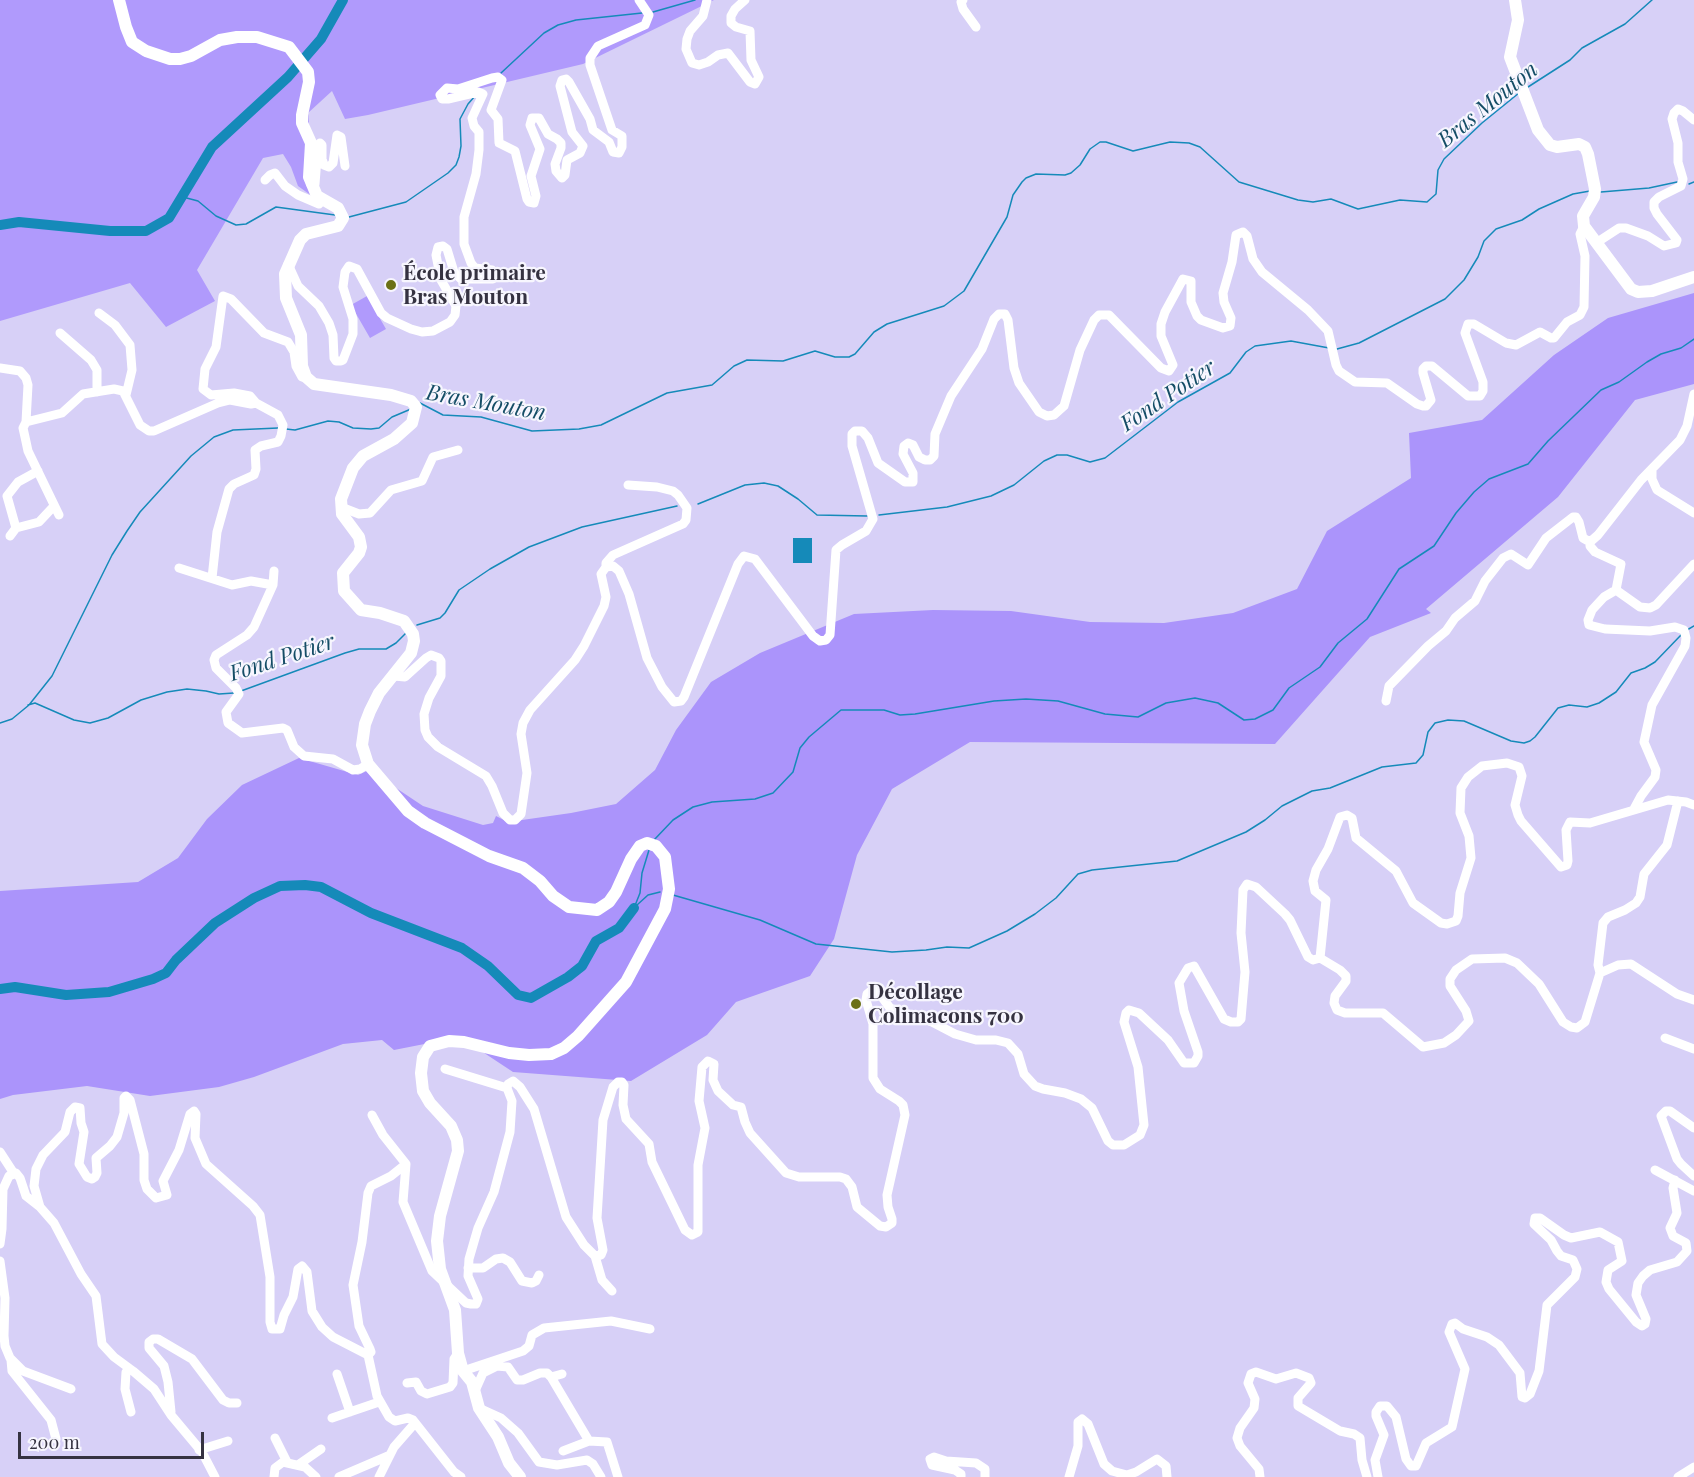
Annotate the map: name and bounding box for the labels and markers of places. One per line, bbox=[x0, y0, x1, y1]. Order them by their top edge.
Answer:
place label: École primaire Bras Mouton bbox=[403, 260, 546, 310]
marker: École primaire Bras Mouton bbox=[384, 278, 398, 292]
place label: Décollage Colimacons 700 bbox=[868, 979, 1024, 1029]
marker: Décollage Colimacons 700 bbox=[849, 997, 863, 1011]

